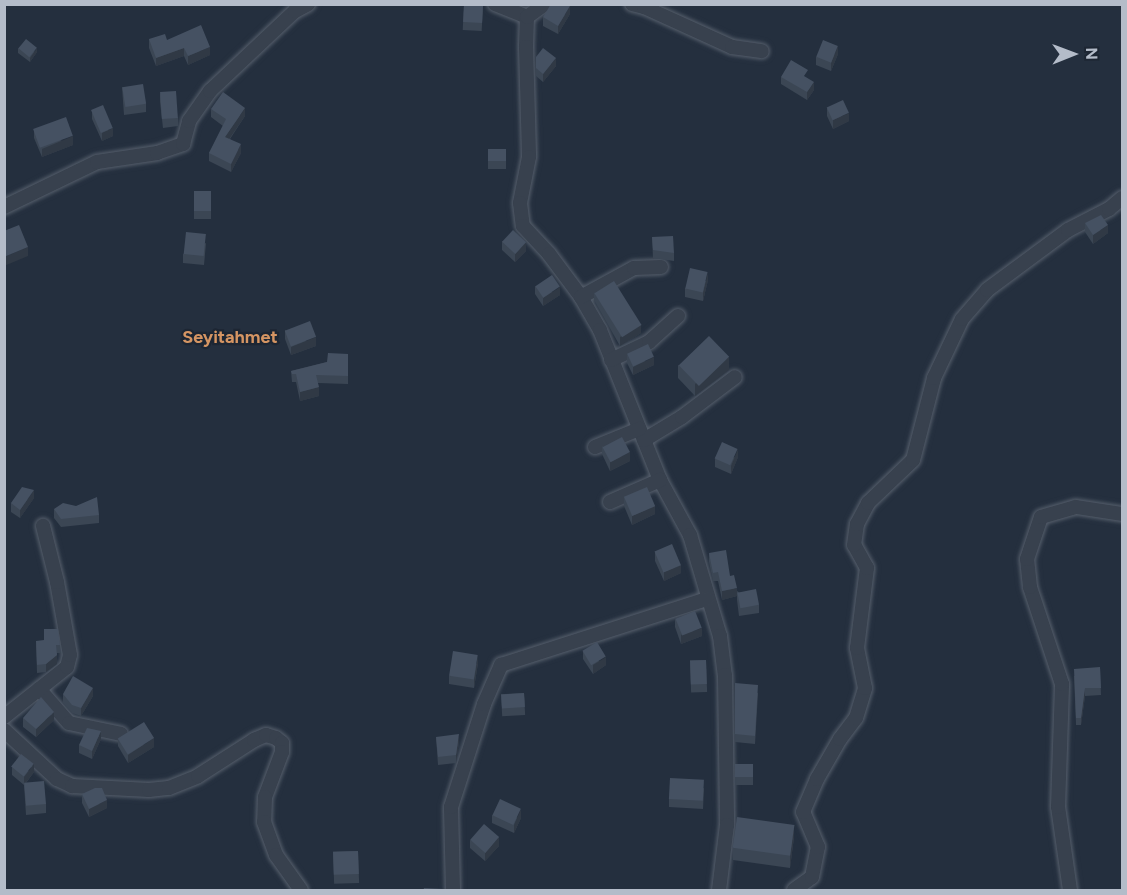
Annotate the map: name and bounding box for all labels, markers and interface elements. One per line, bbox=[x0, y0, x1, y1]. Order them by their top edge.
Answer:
north arrow bbox=[1043, 24, 1103, 84]
text: N bbox=[1082, 47, 1101, 60]
district label: Seyitahmet bbox=[182, 326, 278, 348]

